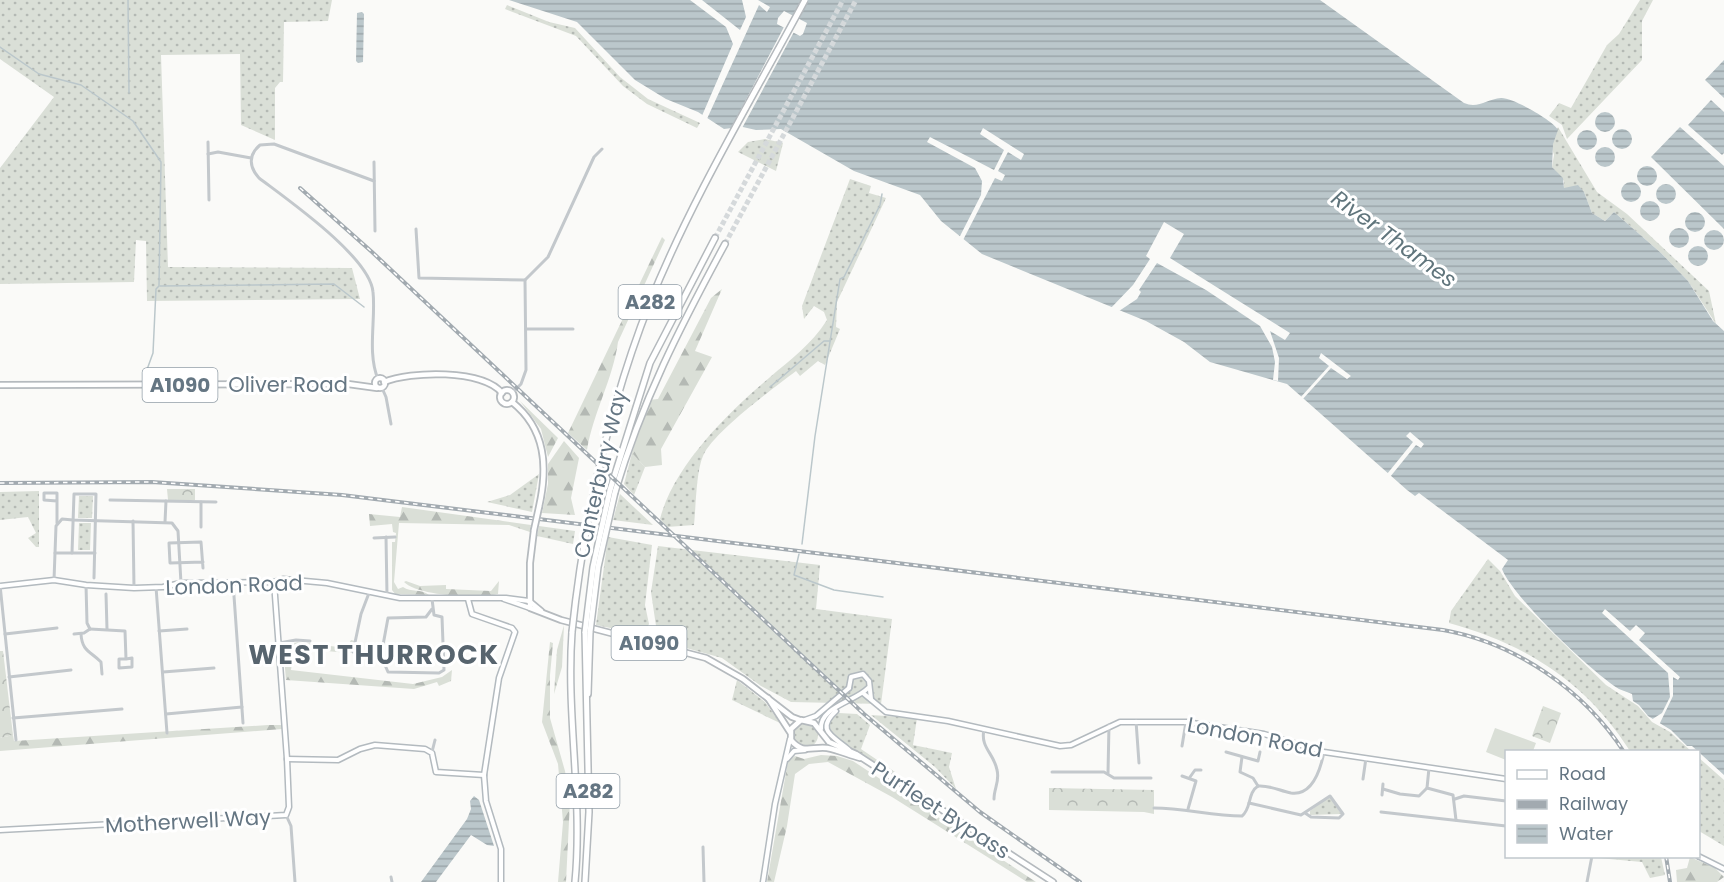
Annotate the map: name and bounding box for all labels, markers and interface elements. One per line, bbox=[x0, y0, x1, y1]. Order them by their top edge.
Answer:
water label: River Thames bbox=[1325, 183, 1463, 295]
road number: A282 bbox=[618, 285, 682, 319]
road number: A1090 bbox=[142, 368, 218, 402]
street label: Oliver Road bbox=[228, 370, 348, 399]
street label: Canterbury Way bbox=[567, 387, 633, 561]
street label: London Road bbox=[165, 568, 303, 602]
road number: A1090 bbox=[612, 626, 686, 660]
district label: WEST THURROCK bbox=[248, 636, 500, 673]
street label: London Road bbox=[1185, 710, 1325, 764]
legend bbox=[1505, 750, 1700, 858]
street label: Purfleet Bypass bbox=[866, 754, 1016, 866]
text: Road bbox=[1559, 761, 1606, 786]
road number: A282 bbox=[556, 774, 620, 808]
text: Railway bbox=[1559, 791, 1628, 816]
street label: Motherwell Way bbox=[104, 802, 272, 840]
text: Water bbox=[1559, 821, 1613, 846]

